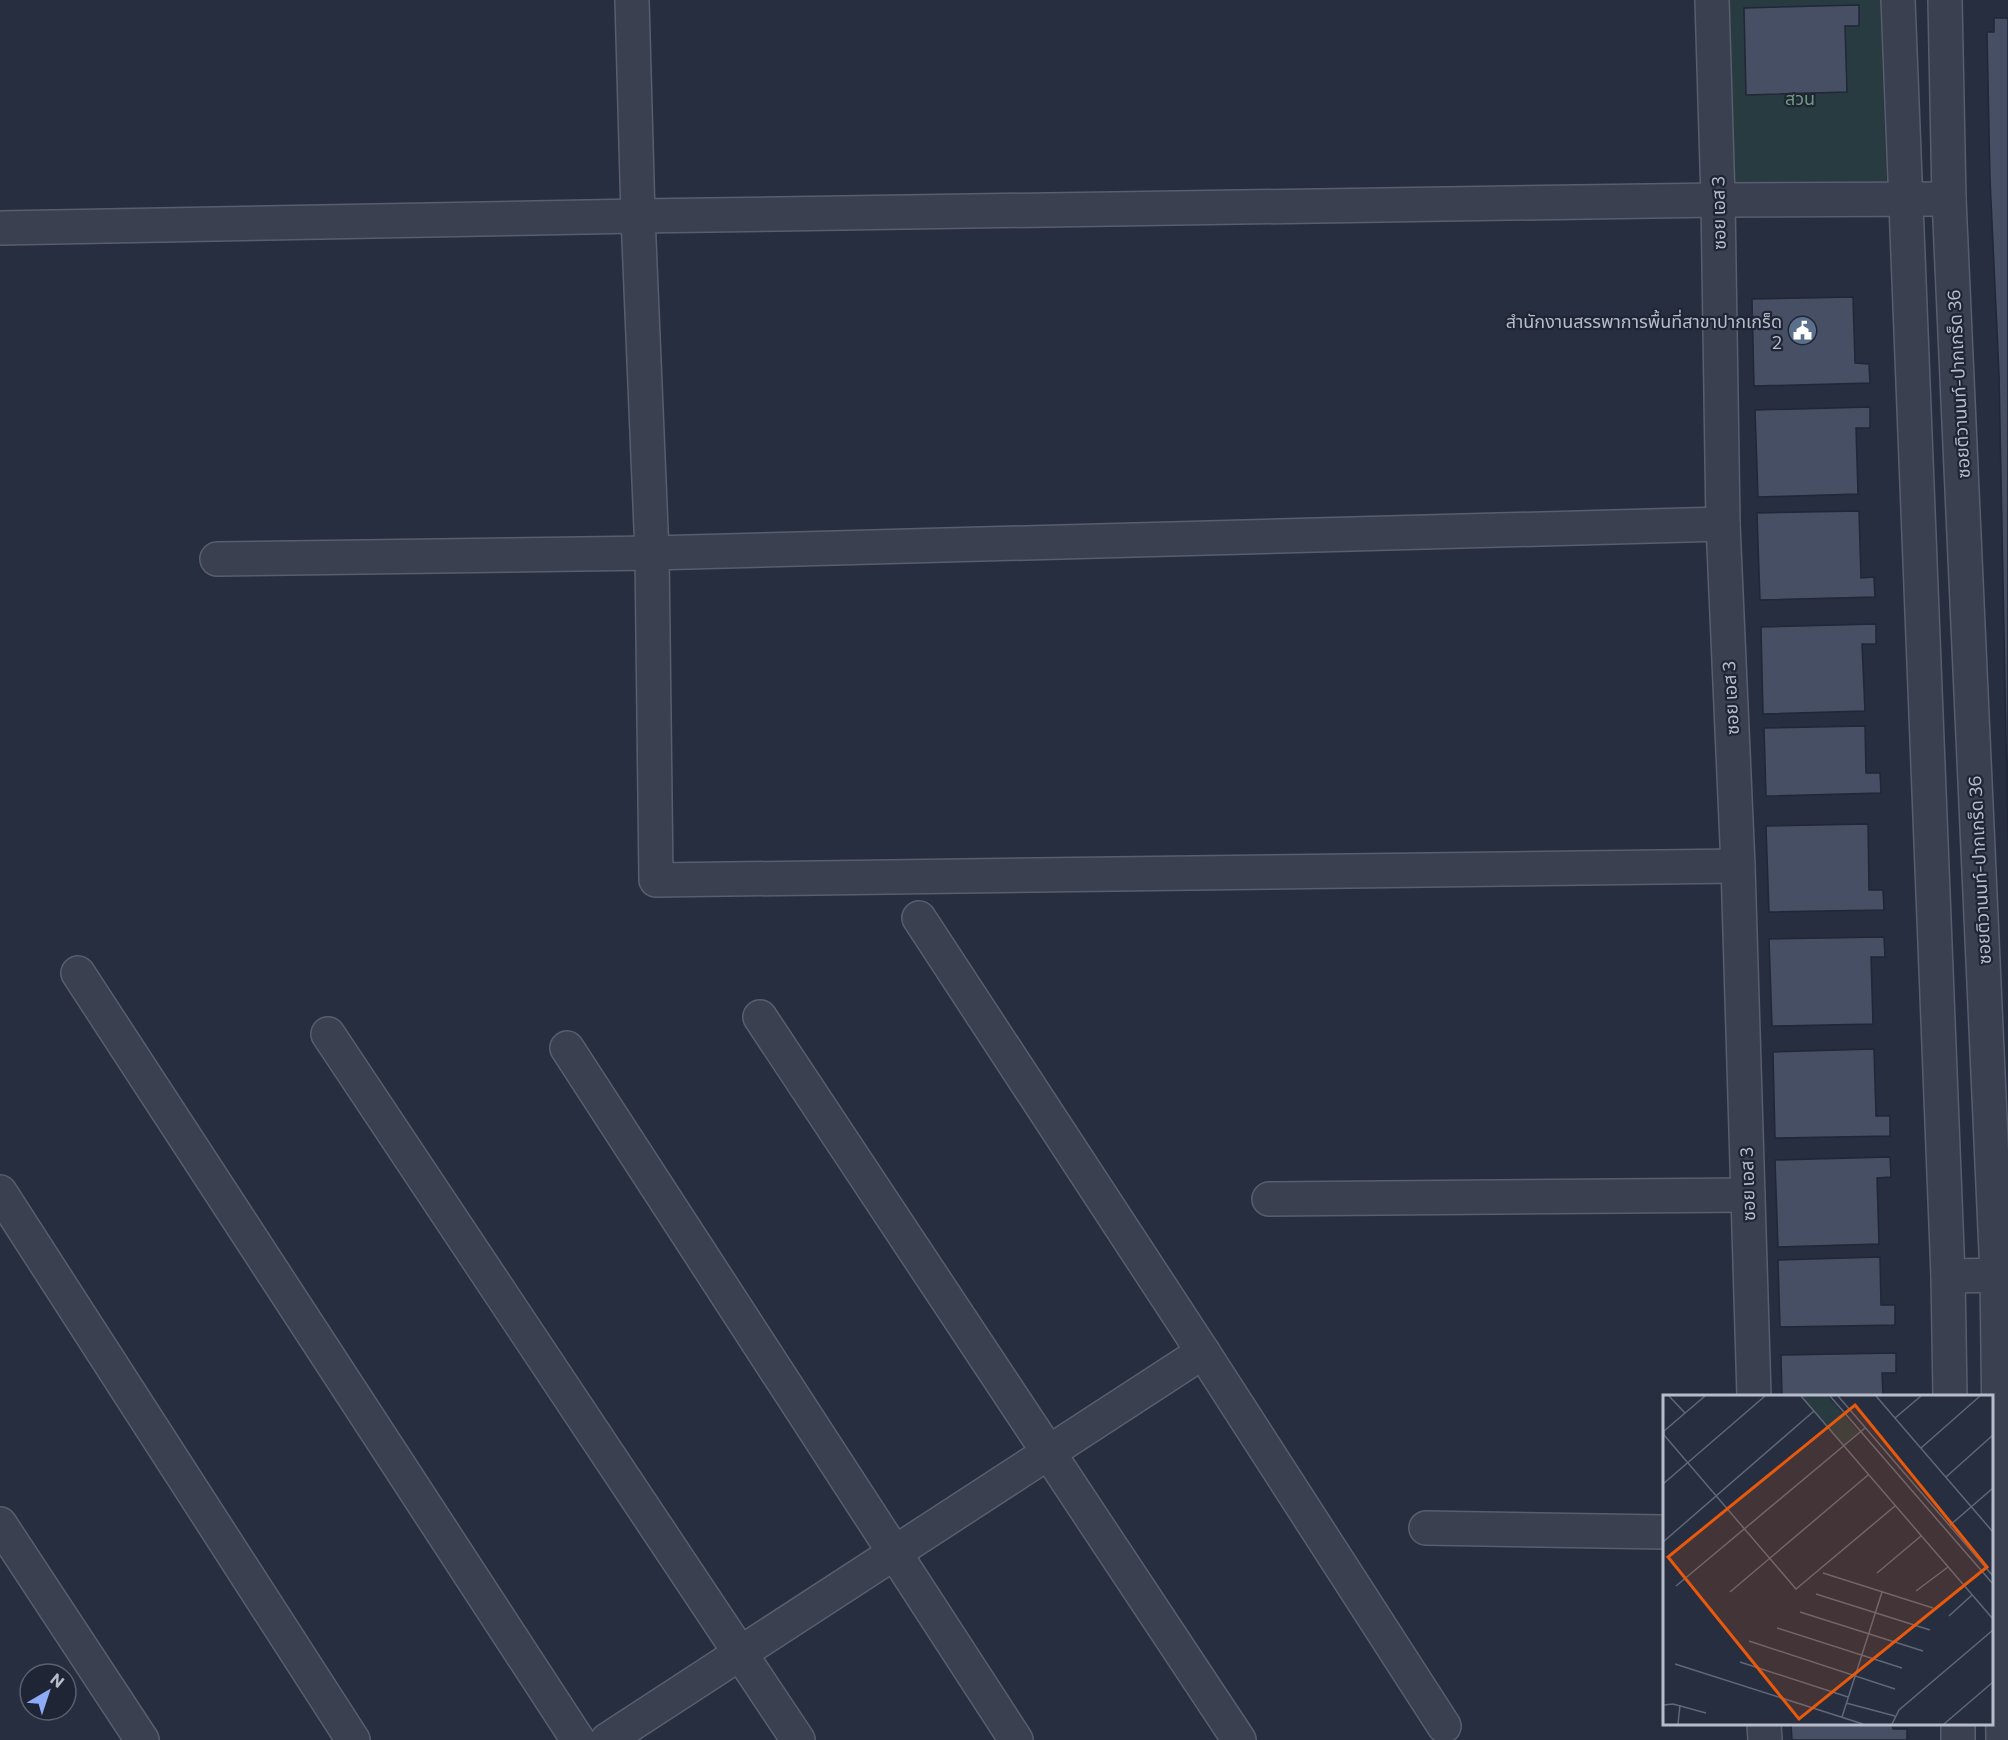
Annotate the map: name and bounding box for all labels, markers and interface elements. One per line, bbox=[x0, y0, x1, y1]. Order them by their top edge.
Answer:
park label: สวน bbox=[1785, 87, 1815, 109]
street label: ซอย เอส 3 bbox=[1706, 176, 1730, 250]
street label: ซอยติวานนท์-ปากเกร็ด 36 bbox=[1942, 289, 1974, 479]
place label: สำนักงานสรรพาการพื้นที่สาขาปากเกร็ด 2 bbox=[1506, 309, 1782, 353]
public building icon: สำนักงานสรรพาการพื้นที่สาขาปากเกร็ด 2 bbox=[1787, 315, 1819, 347]
street label: ซอย เอส 3 bbox=[1717, 660, 1743, 736]
street label: ซอยติวานนท์-ปากเกร็ด 36 bbox=[1963, 775, 1995, 965]
street label: ซอย เอส 3 bbox=[1735, 1147, 1759, 1221]
inset map bbox=[1663, 1395, 1993, 1725]
north arrow bbox=[18, 1662, 78, 1722]
text: N bbox=[47, 1669, 68, 1691]

